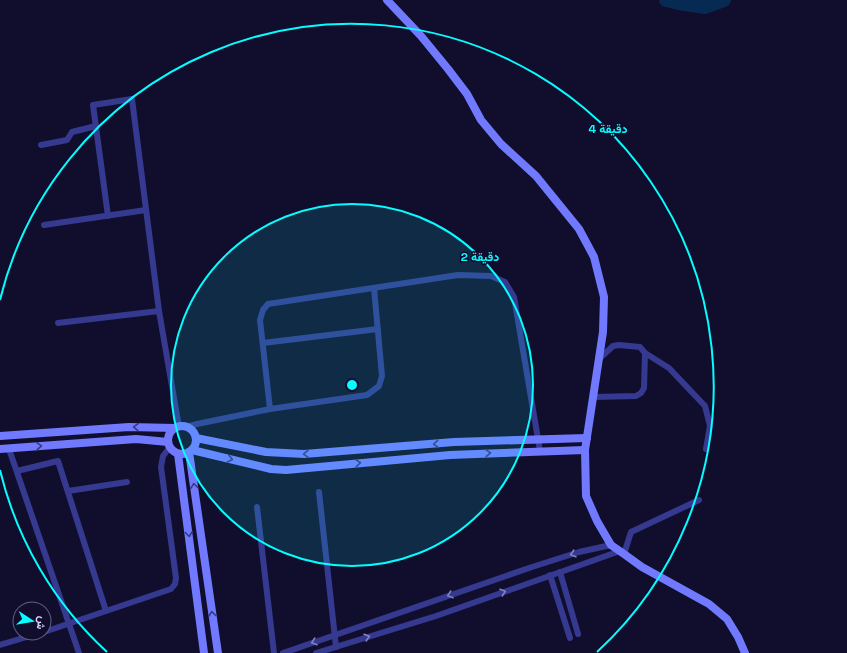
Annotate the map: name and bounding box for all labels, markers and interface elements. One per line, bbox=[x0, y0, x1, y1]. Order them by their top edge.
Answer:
text: 4 دقيقة bbox=[589, 121, 628, 137]
text: 2 دقيقة bbox=[461, 249, 499, 265]
centre of rings bbox=[345, 378, 359, 392]
one-way arrow bbox=[133, 423, 139, 432]
one-way arrow bbox=[433, 439, 439, 448]
one-way arrow bbox=[36, 442, 42, 451]
one-way arrow bbox=[303, 449, 309, 458]
one-way arrow bbox=[485, 449, 491, 458]
one-way arrow bbox=[226, 454, 233, 463]
one-way arrow bbox=[355, 458, 361, 467]
one-way arrow bbox=[190, 483, 199, 489]
one-way arrow bbox=[184, 531, 193, 537]
one-way arrow bbox=[570, 549, 577, 558]
one-way arrow bbox=[500, 588, 507, 597]
one-way arrow bbox=[447, 591, 454, 599]
north arrow bbox=[12, 601, 52, 641]
one-way arrow bbox=[208, 611, 217, 617]
text: ش bbox=[34, 615, 50, 631]
one-way arrow bbox=[363, 633, 370, 642]
one-way arrow bbox=[311, 638, 318, 646]

